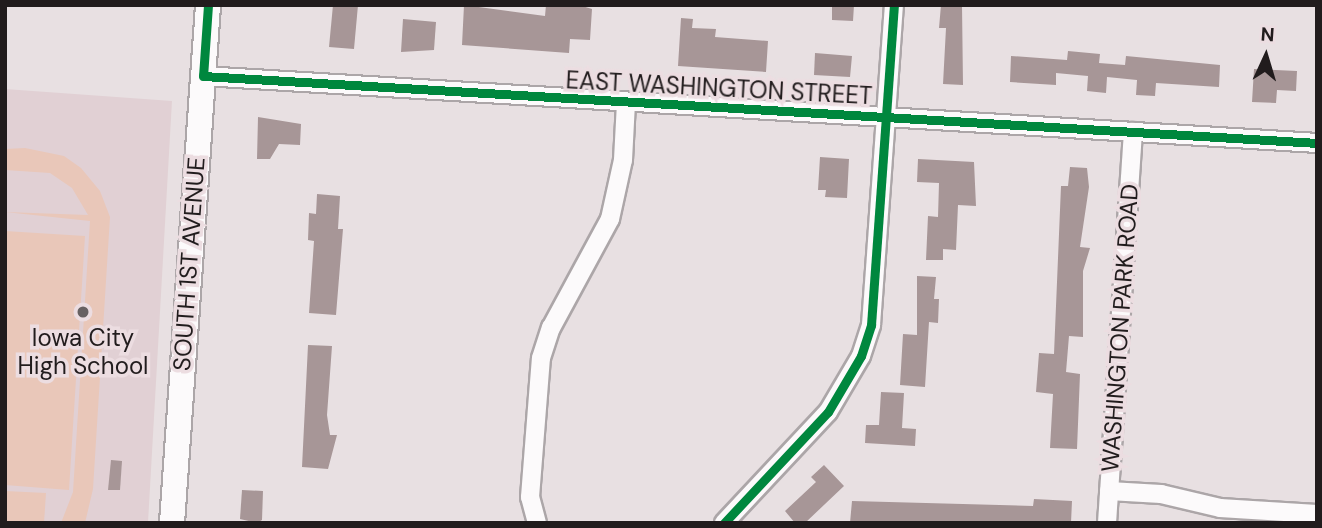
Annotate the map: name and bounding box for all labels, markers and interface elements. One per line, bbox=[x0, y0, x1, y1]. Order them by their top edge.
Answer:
north arrow bbox=[1231, 21, 1301, 91]
text: N bbox=[1260, 22, 1275, 48]
street label: EAST WASHINGTON STREET bbox=[565, 66, 873, 110]
street label: SOUTH 1ST AVENUE bbox=[167, 156, 211, 372]
street label: WASHINGTON PARK ROAD bbox=[1096, 183, 1144, 473]
marker: Iowa City High School bbox=[75, 304, 91, 320]
place label: Iowa City High School bbox=[18, 324, 148, 380]

